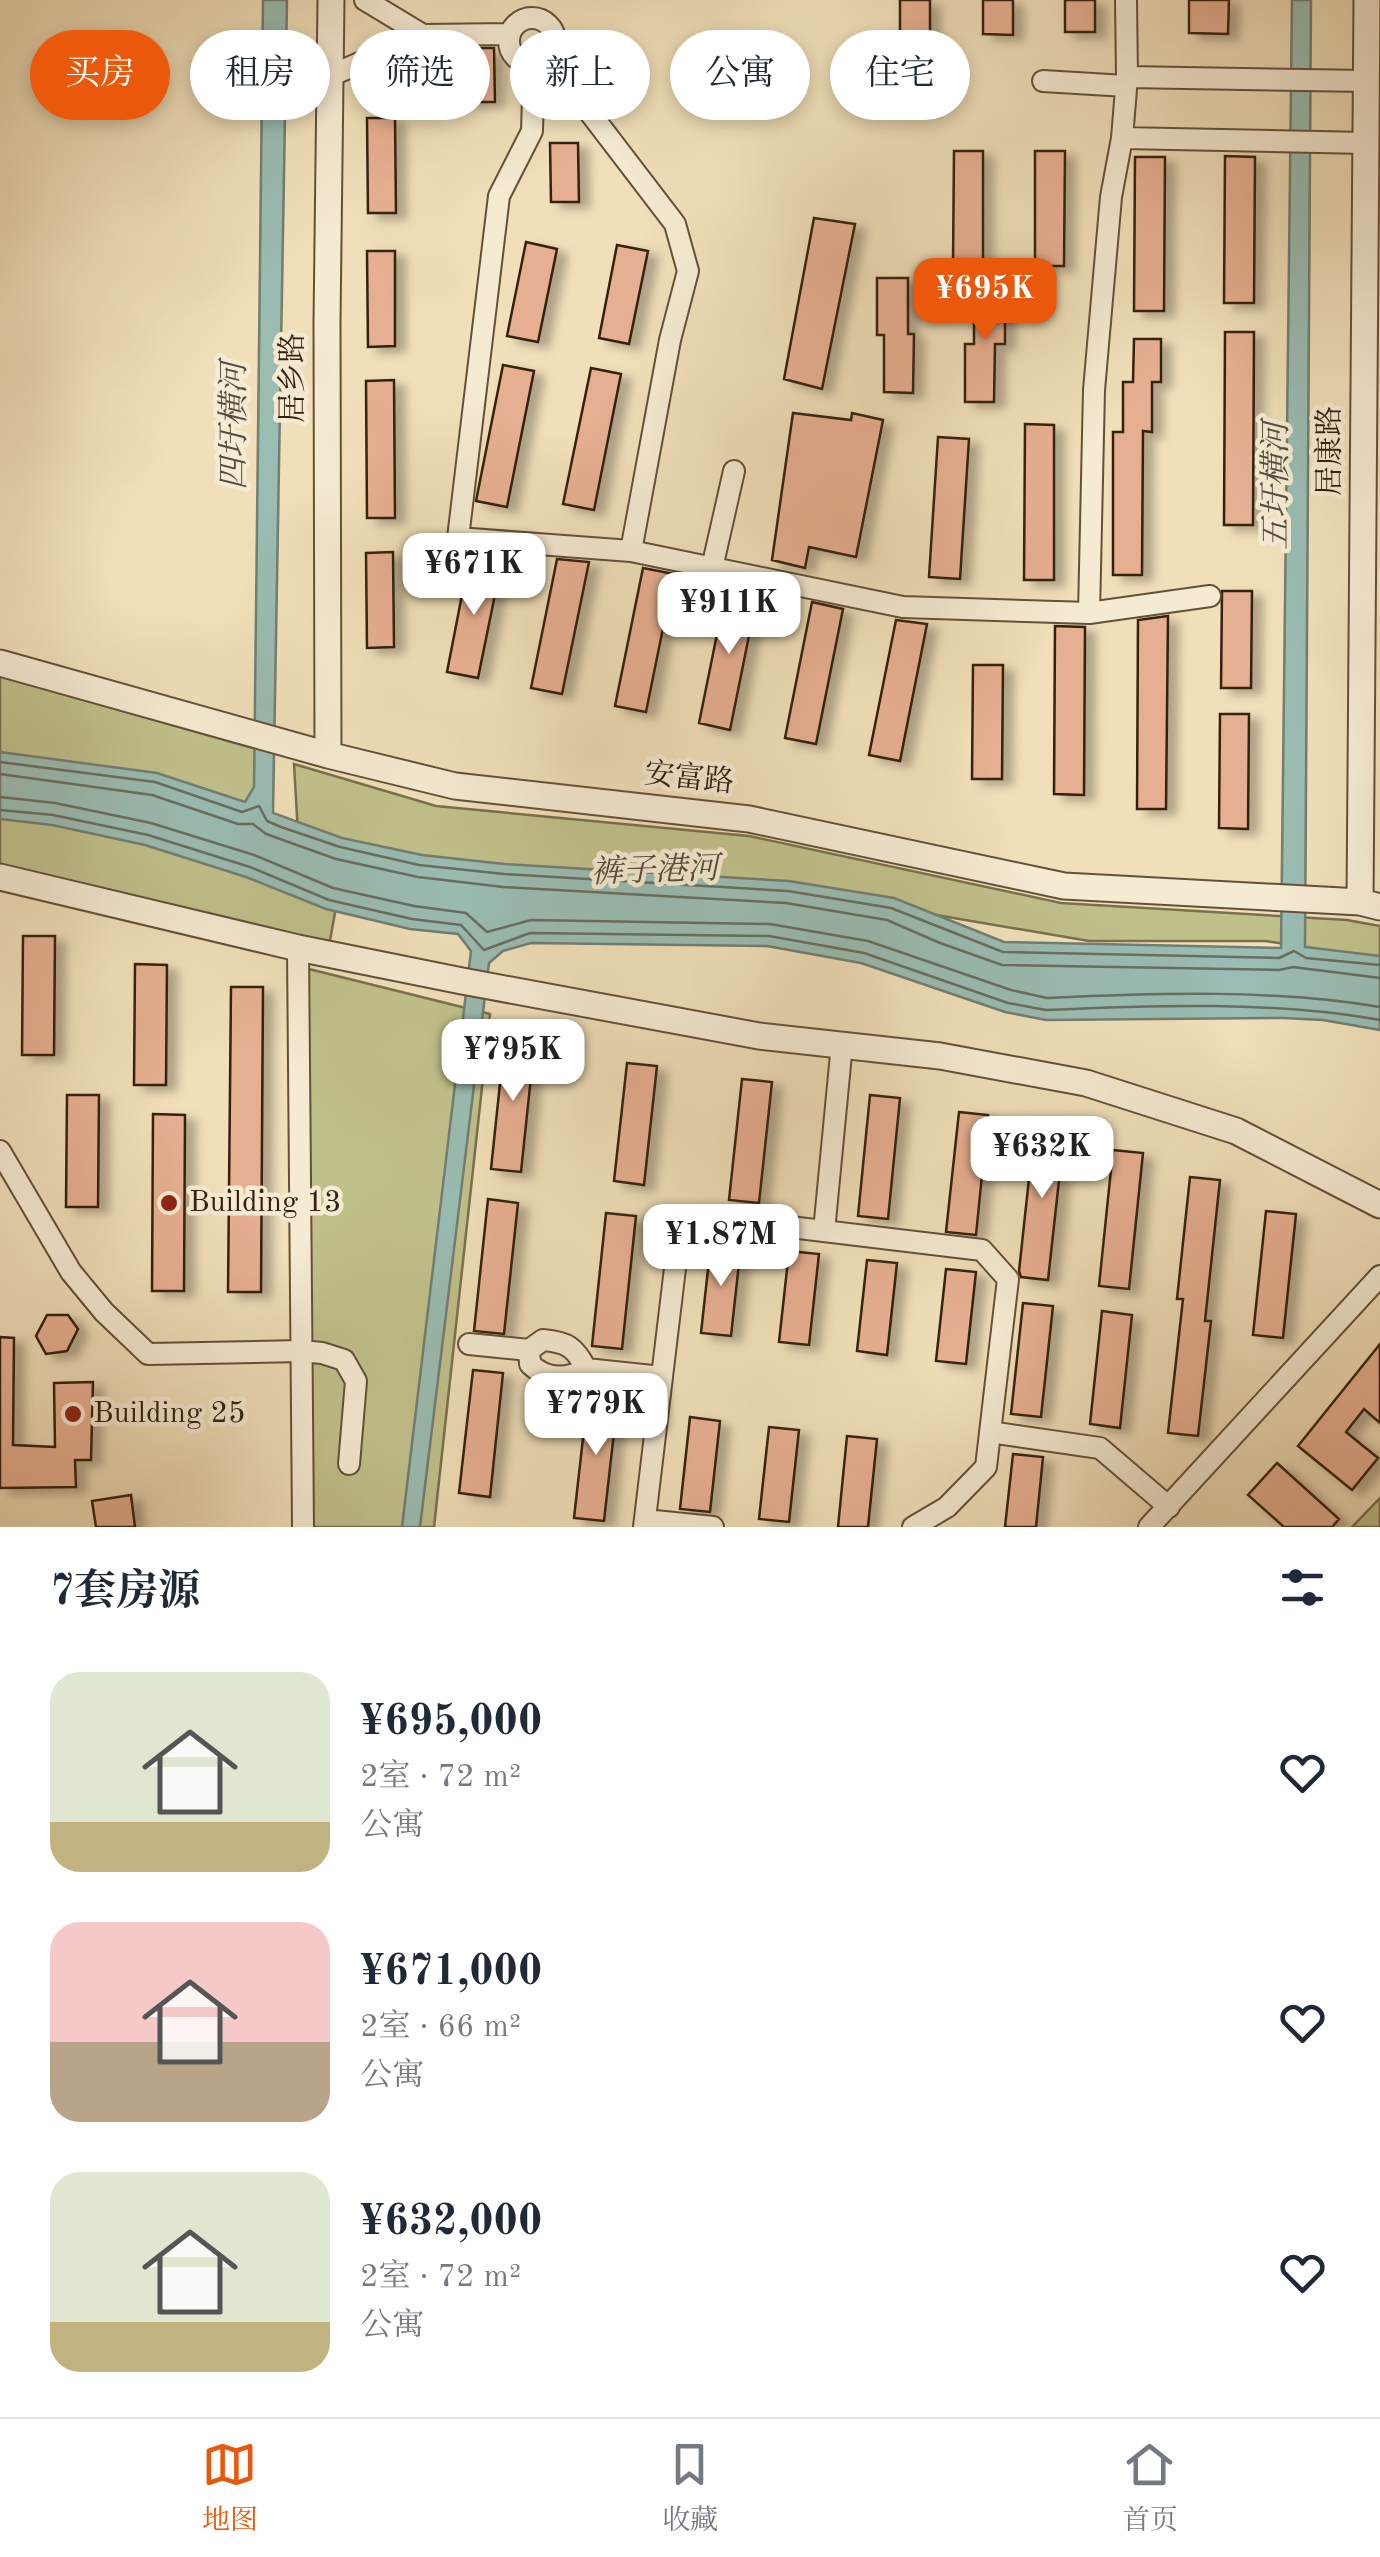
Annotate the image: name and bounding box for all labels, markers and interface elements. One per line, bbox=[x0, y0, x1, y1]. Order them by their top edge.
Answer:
chip: 买房 bbox=[30, 30, 170, 120]
chip: 租房 bbox=[190, 30, 330, 120]
chip: 筛选 bbox=[350, 30, 490, 120]
chip: 新上 bbox=[510, 30, 650, 120]
chip: 公寓 bbox=[670, 30, 810, 120]
chip: 住宅 bbox=[830, 30, 970, 120]
pin: ¥695K bbox=[915, 258, 1055, 343]
text: ¥695K bbox=[936, 274, 1034, 306]
street label: 居乡路 bbox=[276, 333, 309, 423]
water label: 四圩横河 bbox=[217, 357, 252, 490]
street label: 居康路 bbox=[1313, 406, 1346, 496]
water label: 五圩横河 bbox=[1259, 417, 1294, 550]
pin: ¥671K bbox=[404, 533, 544, 618]
text: ¥671K bbox=[425, 549, 523, 581]
pin: ¥911K bbox=[659, 572, 799, 657]
text: ¥911K bbox=[680, 588, 778, 620]
street label: 安富路 bbox=[643, 756, 736, 799]
water label: 裤子港河 bbox=[590, 851, 725, 890]
pin: ¥795K bbox=[443, 1019, 583, 1104]
text: ¥795K bbox=[464, 1035, 562, 1067]
pin: ¥632K bbox=[972, 1116, 1112, 1201]
text: ¥632K bbox=[993, 1132, 1091, 1164]
place label: Building 13 bbox=[189, 1188, 341, 1218]
marker: Building 13 bbox=[158, 1192, 180, 1214]
pin: ¥1.87M bbox=[640, 1204, 802, 1289]
text: ¥1.87M bbox=[665, 1220, 777, 1252]
pin: ¥779K bbox=[526, 1373, 666, 1458]
text: ¥779K bbox=[547, 1389, 645, 1421]
place label: Building 25 bbox=[93, 1399, 245, 1429]
marker: Building 25 bbox=[62, 1403, 84, 1425]
icon: filters bbox=[1275, 1560, 1330, 1615]
text: 7套房源 bbox=[50, 1572, 200, 1614]
text: ¥695,000 bbox=[360, 1702, 542, 1744]
icon: home bbox=[130, 1712, 250, 1832]
icon: heart bbox=[1275, 1745, 1330, 1800]
text: 2室 · 72 m² bbox=[360, 1762, 521, 1794]
text: 公寓 bbox=[360, 1811, 424, 1843]
text: ¥671,000 bbox=[360, 1952, 542, 1994]
icon: home bbox=[130, 1962, 250, 2082]
icon: heart bbox=[1275, 1995, 1330, 2050]
text: 2室 · 66 m² bbox=[360, 2012, 521, 2044]
text: 公寓 bbox=[360, 2061, 424, 2093]
text: ¥632,000 bbox=[360, 2202, 542, 2244]
icon: home bbox=[130, 2212, 250, 2332]
icon: heart bbox=[1275, 2245, 1330, 2300]
text: 2室 · 72 m² bbox=[360, 2262, 521, 2294]
text: 公寓 bbox=[360, 2311, 424, 2343]
tab: 地图 bbox=[202, 2437, 258, 2540]
tab: 收藏 bbox=[662, 2437, 718, 2540]
tab: 首页 bbox=[1122, 2437, 1178, 2540]

